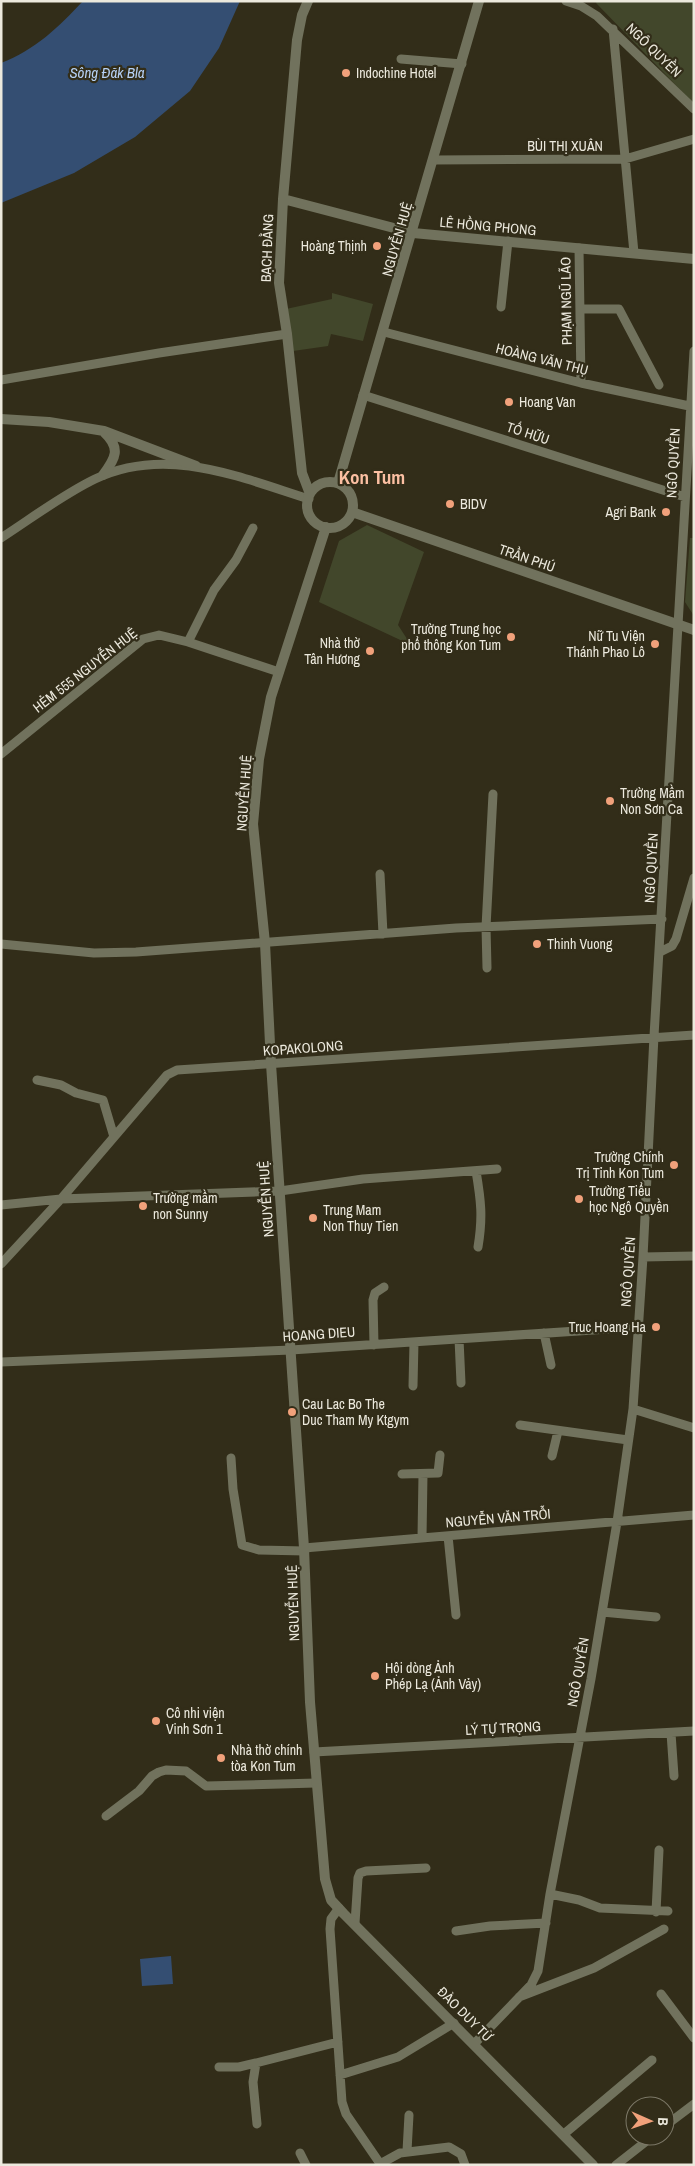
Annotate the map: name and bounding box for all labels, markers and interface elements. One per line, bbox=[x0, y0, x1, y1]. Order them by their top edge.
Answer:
street label: NGÔ QUYỀN bbox=[623, 18, 686, 81]
water label: Sông Đăk Bla bbox=[69, 62, 145, 83]
place label: Indochine Hotel bbox=[356, 64, 436, 82]
marker: Indochine Hotel bbox=[340, 67, 352, 79]
street label: BÙI THỊ XUÂN bbox=[527, 137, 603, 155]
street label: NGUYỄN HUỆ bbox=[378, 200, 416, 278]
street label: LÊ HỒNG PHONG bbox=[439, 212, 537, 239]
street label: BẠCH ĐẰNG bbox=[256, 213, 277, 282]
place label: Hoàng Thịnh bbox=[301, 237, 367, 255]
marker: Hoàng Thịnh bbox=[371, 240, 383, 252]
street label: PHẠM NGŨ LÃO bbox=[556, 257, 576, 345]
street label: HOÀNG VĂN THỤ bbox=[494, 339, 590, 379]
place label: Hoang Van bbox=[519, 393, 576, 411]
marker: Hoang Van bbox=[503, 396, 515, 408]
street label: TỐ HỮU bbox=[504, 417, 552, 448]
street label: NGÔ QUYỀN bbox=[661, 427, 684, 499]
district label: Kon Tum bbox=[339, 464, 405, 490]
place label: BIDV bbox=[460, 495, 487, 513]
marker: BIDV bbox=[444, 498, 456, 510]
place label: Agri Bank bbox=[605, 503, 656, 521]
marker: Agri Bank bbox=[660, 506, 672, 518]
street label: TRẦN PHÚ bbox=[496, 539, 558, 576]
place label: Trường Trung học phổ thông Kon Tum bbox=[401, 620, 501, 654]
street label: HẺM 555 NGUYỄN HUỆ bbox=[29, 624, 141, 716]
place label: Nữ Tu Viện Thánh Phao Lô bbox=[566, 627, 645, 661]
marker: Trường Trung học phổ thông Kon Tum bbox=[505, 631, 517, 643]
place label: Nhà thờ Tân Hương bbox=[304, 634, 361, 668]
marker: Nữ Tu Viện Thánh Phao Lô bbox=[649, 638, 661, 650]
marker: Nhà thờ Tân Hương bbox=[364, 645, 376, 657]
street label: NGUYỄN HUỆ bbox=[232, 754, 256, 832]
place label: Trường Mầm Non Sơn Ca bbox=[620, 784, 685, 818]
marker: Trường Mầm Non Sơn Ca bbox=[604, 795, 616, 807]
street label: NGÔ QUYỀN bbox=[639, 832, 662, 904]
place label: Thinh Vuong bbox=[547, 935, 613, 953]
marker: Thinh Vuong bbox=[531, 938, 543, 950]
street label: KOPAKOLONG bbox=[262, 1036, 344, 1060]
place label: Trường Chính Trị Tỉnh Kon Tum bbox=[576, 1148, 664, 1182]
marker: Trường Chính Trị Tỉnh Kon Tum bbox=[668, 1159, 680, 1171]
street label: NGUYỄN HUỆ bbox=[254, 1160, 278, 1238]
place label: Trường Tiểu học Ngô Quyền bbox=[589, 1182, 669, 1216]
place label: Trường mầm non Sunny bbox=[153, 1189, 218, 1223]
marker: Trường Tiểu học Ngô Quyền bbox=[573, 1193, 585, 1205]
marker: Trường mầm non Sunny bbox=[137, 1200, 149, 1212]
place label: Trung Mam Non Thuy Tien bbox=[323, 1201, 398, 1235]
marker: Trung Mam Non Thuy Tien bbox=[307, 1212, 319, 1224]
street label: NGÔ QUYỀN bbox=[616, 1236, 639, 1308]
place label: Truc Hoang Ha bbox=[569, 1318, 647, 1336]
marker: Truc Hoang Ha bbox=[650, 1321, 662, 1333]
street label: HOANG DIEU bbox=[282, 1322, 356, 1346]
place label: Cau Lac Bo The Duc Tham My Ktgym bbox=[302, 1395, 409, 1429]
marker: Cau Lac Bo The Duc Tham My Ktgym bbox=[286, 1406, 298, 1418]
street label: NGUYỄN VĂN TRỖI bbox=[445, 1503, 551, 1532]
street label: NGUYỄN HUỆ bbox=[283, 1564, 303, 1642]
street label: NGÔ QUYỀN bbox=[562, 1636, 593, 1708]
place label: Hội dòng Ảnh Phép Lạ (Ảnh Vảy) bbox=[385, 1659, 481, 1693]
marker: Hội dòng Ảnh Phép Lạ (Ảnh Vảy) bbox=[369, 1670, 381, 1682]
place label: Cô nhi viện Vinh Sơn 1 bbox=[166, 1704, 225, 1738]
marker: Cô nhi viện Vinh Sơn 1 bbox=[150, 1715, 162, 1727]
street label: LÝ TỰ TRỌNG bbox=[465, 1717, 541, 1739]
place label: Nhà thờ chính tòa Kon Tum bbox=[231, 1741, 302, 1775]
marker: Nhà thờ chính tòa Kon Tum bbox=[215, 1752, 227, 1764]
street label: ĐÀO DUY TỪ bbox=[434, 1983, 497, 2046]
north arrow bbox=[625, 2096, 675, 2146]
text: B bbox=[654, 2117, 672, 2126]

